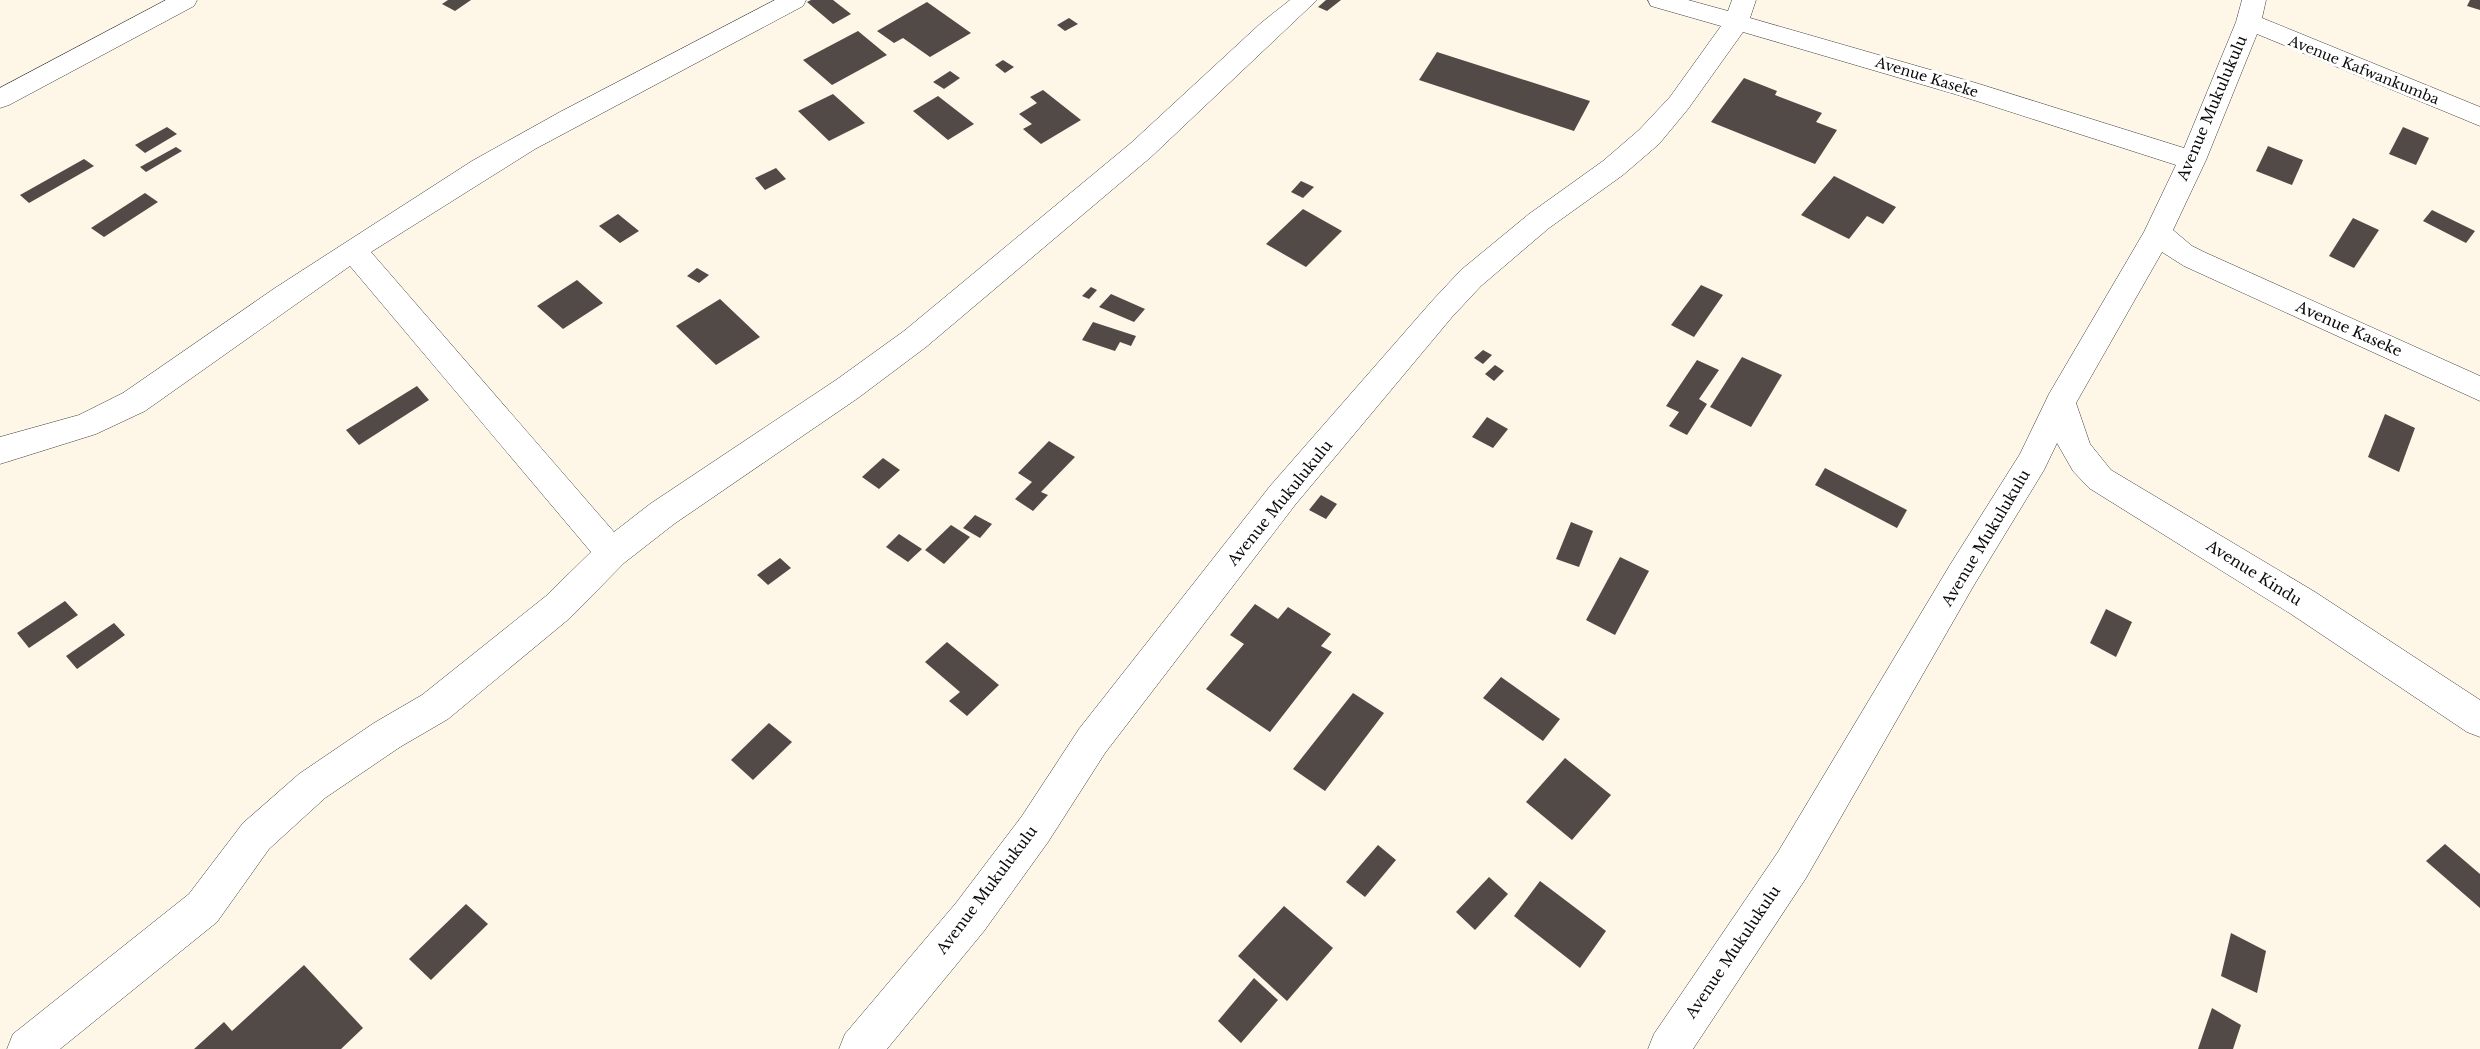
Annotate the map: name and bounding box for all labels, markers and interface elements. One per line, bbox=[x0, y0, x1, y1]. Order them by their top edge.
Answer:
street label: Avenue Kafwankumba bbox=[2285, 31, 2442, 109]
street label: Avenue Mukulukulu bbox=[2172, 32, 2251, 184]
street label: Avenue Kaseke bbox=[1872, 53, 1981, 101]
street label: Avenue Kaseke bbox=[2292, 296, 2405, 360]
street label: Avenue Mukulukulu bbox=[1223, 436, 1336, 570]
street label: Avenue Mukulukulu bbox=[1937, 466, 2034, 610]
street label: Avenue Kindu bbox=[2202, 535, 2305, 609]
street label: Avenue Mukulukulu bbox=[931, 822, 1041, 958]
street label: Avenue Mukulukulu bbox=[1681, 882, 1784, 1023]

